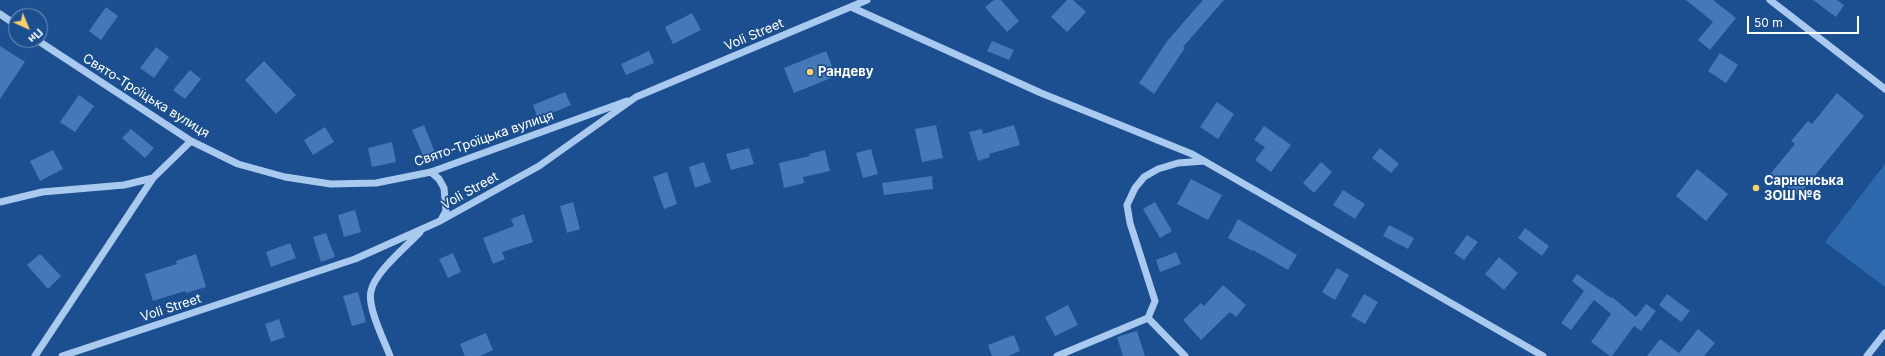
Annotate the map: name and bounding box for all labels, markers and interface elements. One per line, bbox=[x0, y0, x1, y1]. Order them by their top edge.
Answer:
north arrow bbox=[8, 8, 48, 48]
scale bar bbox=[1749, 8, 1861, 34]
text: 50 m bbox=[1754, 15, 1783, 30]
street label: Voli Street bbox=[722, 16, 786, 54]
text: Пн bbox=[25, 26, 46, 46]
street label: Свято-Троїцька вулиця bbox=[80, 51, 212, 141]
place label: Рандеву bbox=[818, 64, 874, 80]
marker: Рандеву bbox=[805, 67, 815, 77]
street label: Свято-Троїцька вулиця bbox=[412, 108, 556, 170]
street label: Voli Street bbox=[439, 169, 501, 213]
place label: Сарненська ЗОШ №6 bbox=[1764, 173, 1844, 204]
marker: Сарненська ЗОШ №6 bbox=[1751, 183, 1761, 193]
street label: Voli Street bbox=[139, 291, 203, 325]

